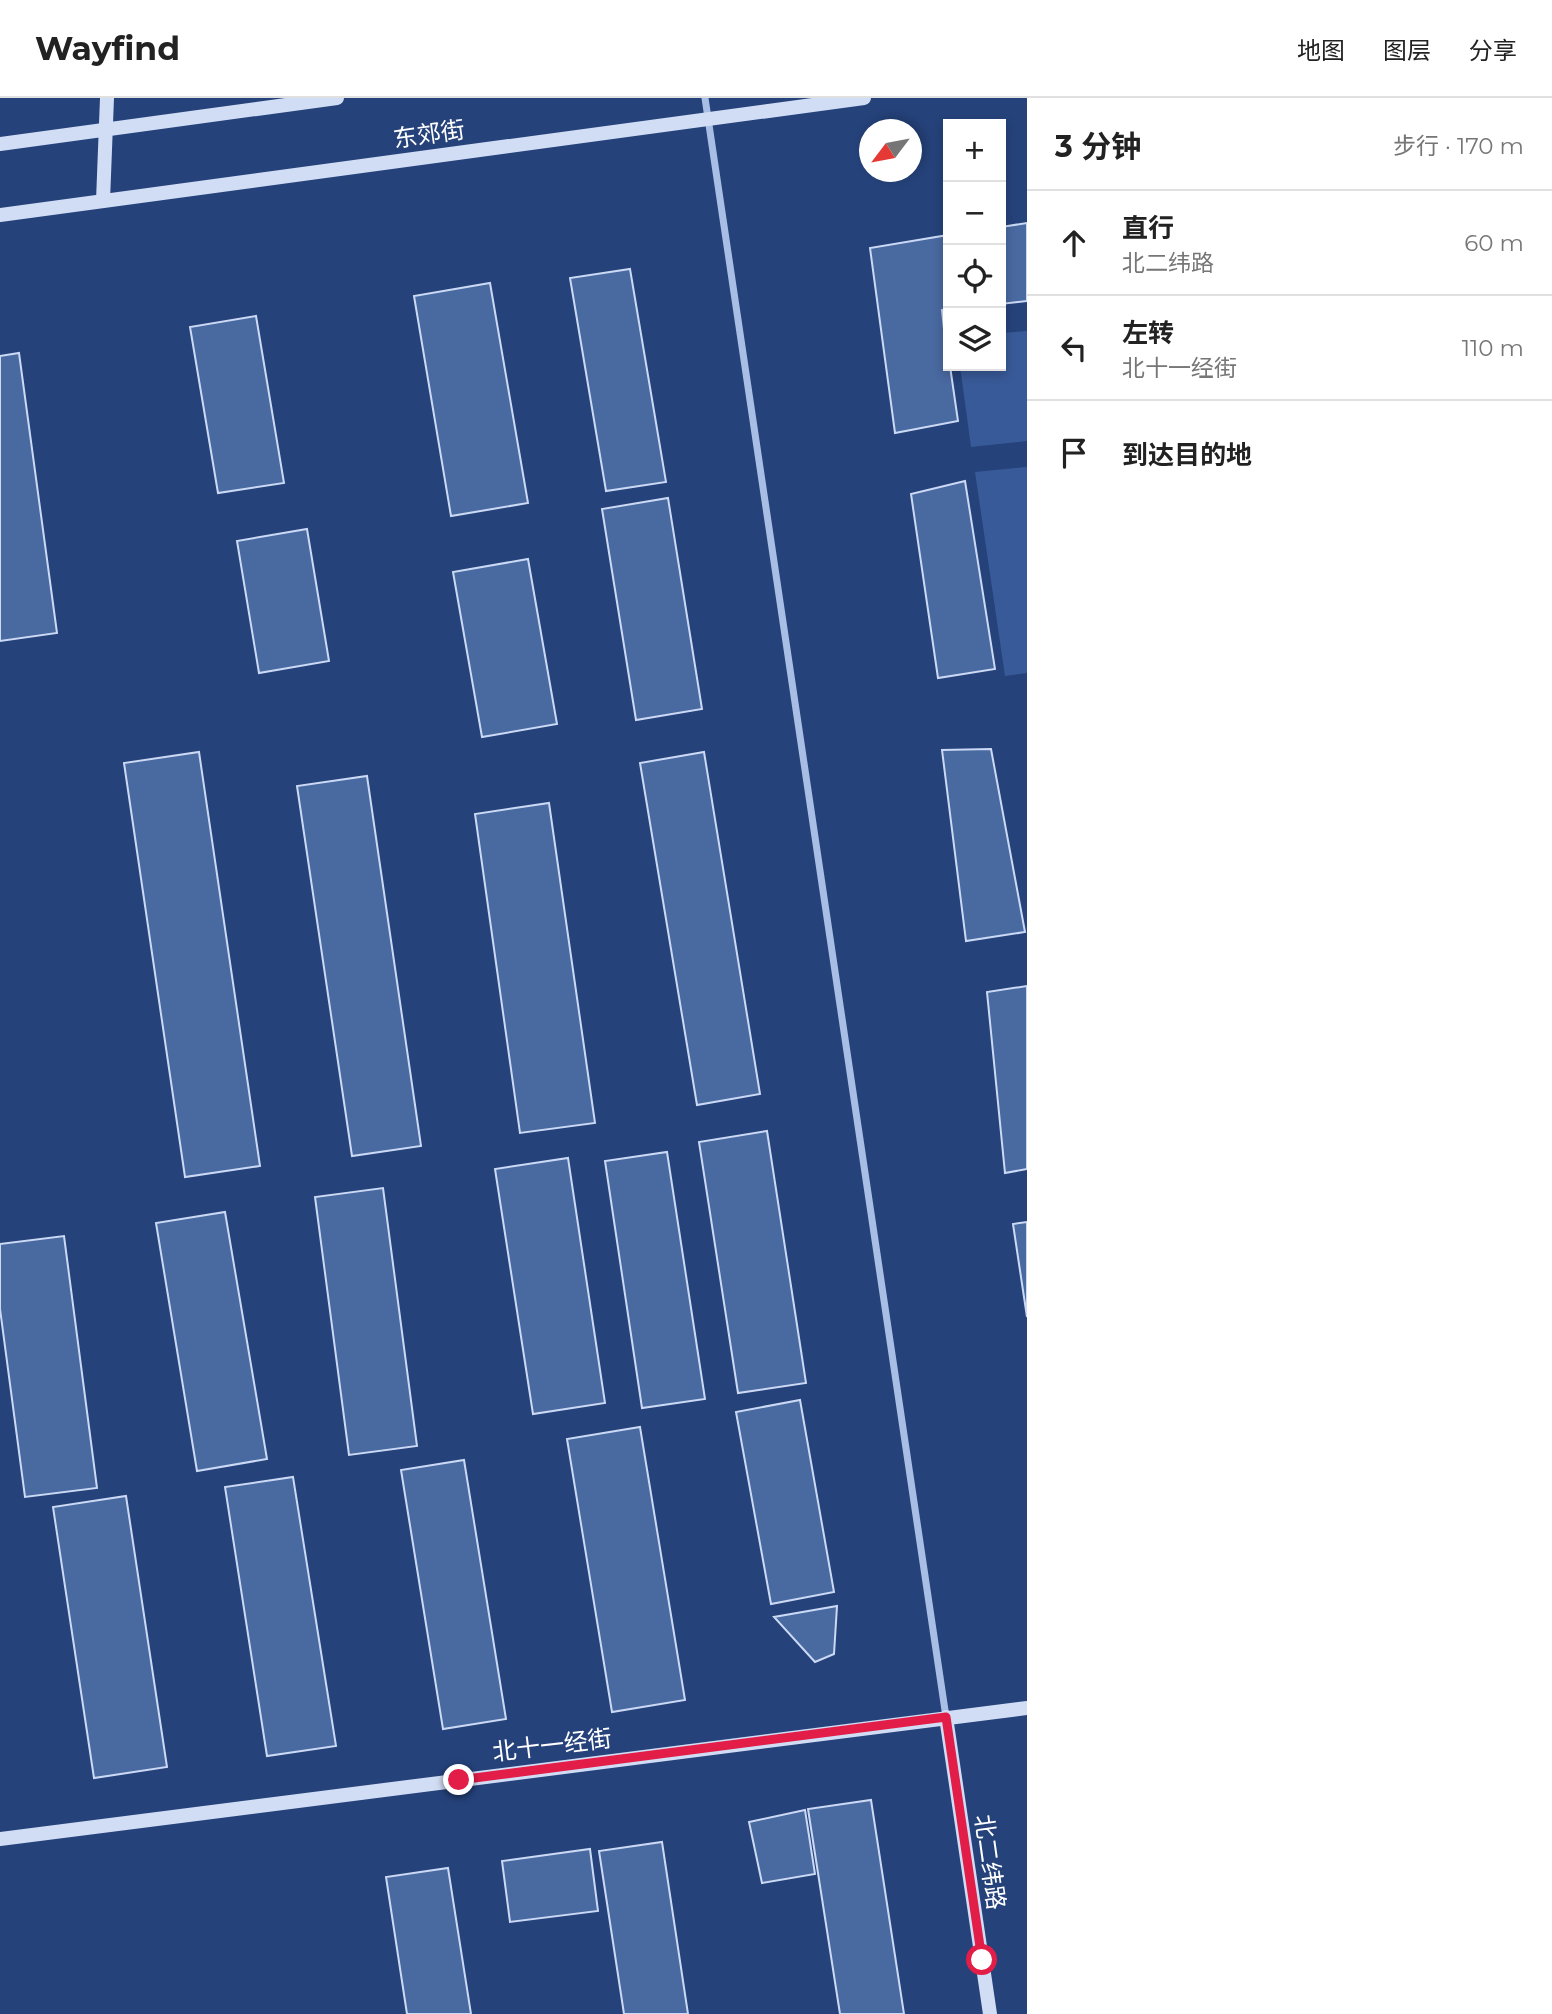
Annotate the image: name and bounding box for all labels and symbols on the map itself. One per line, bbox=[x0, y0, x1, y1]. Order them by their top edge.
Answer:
street label: 东郊街 bbox=[391, 115, 467, 153]
north arrow bbox=[859, 119, 922, 182]
street label: 北十一经街 bbox=[491, 1723, 613, 1767]
route end bbox=[443, 1764, 474, 1795]
street label: 北二纬路 bbox=[969, 1812, 1011, 1912]
route start bbox=[966, 1944, 997, 1975]

